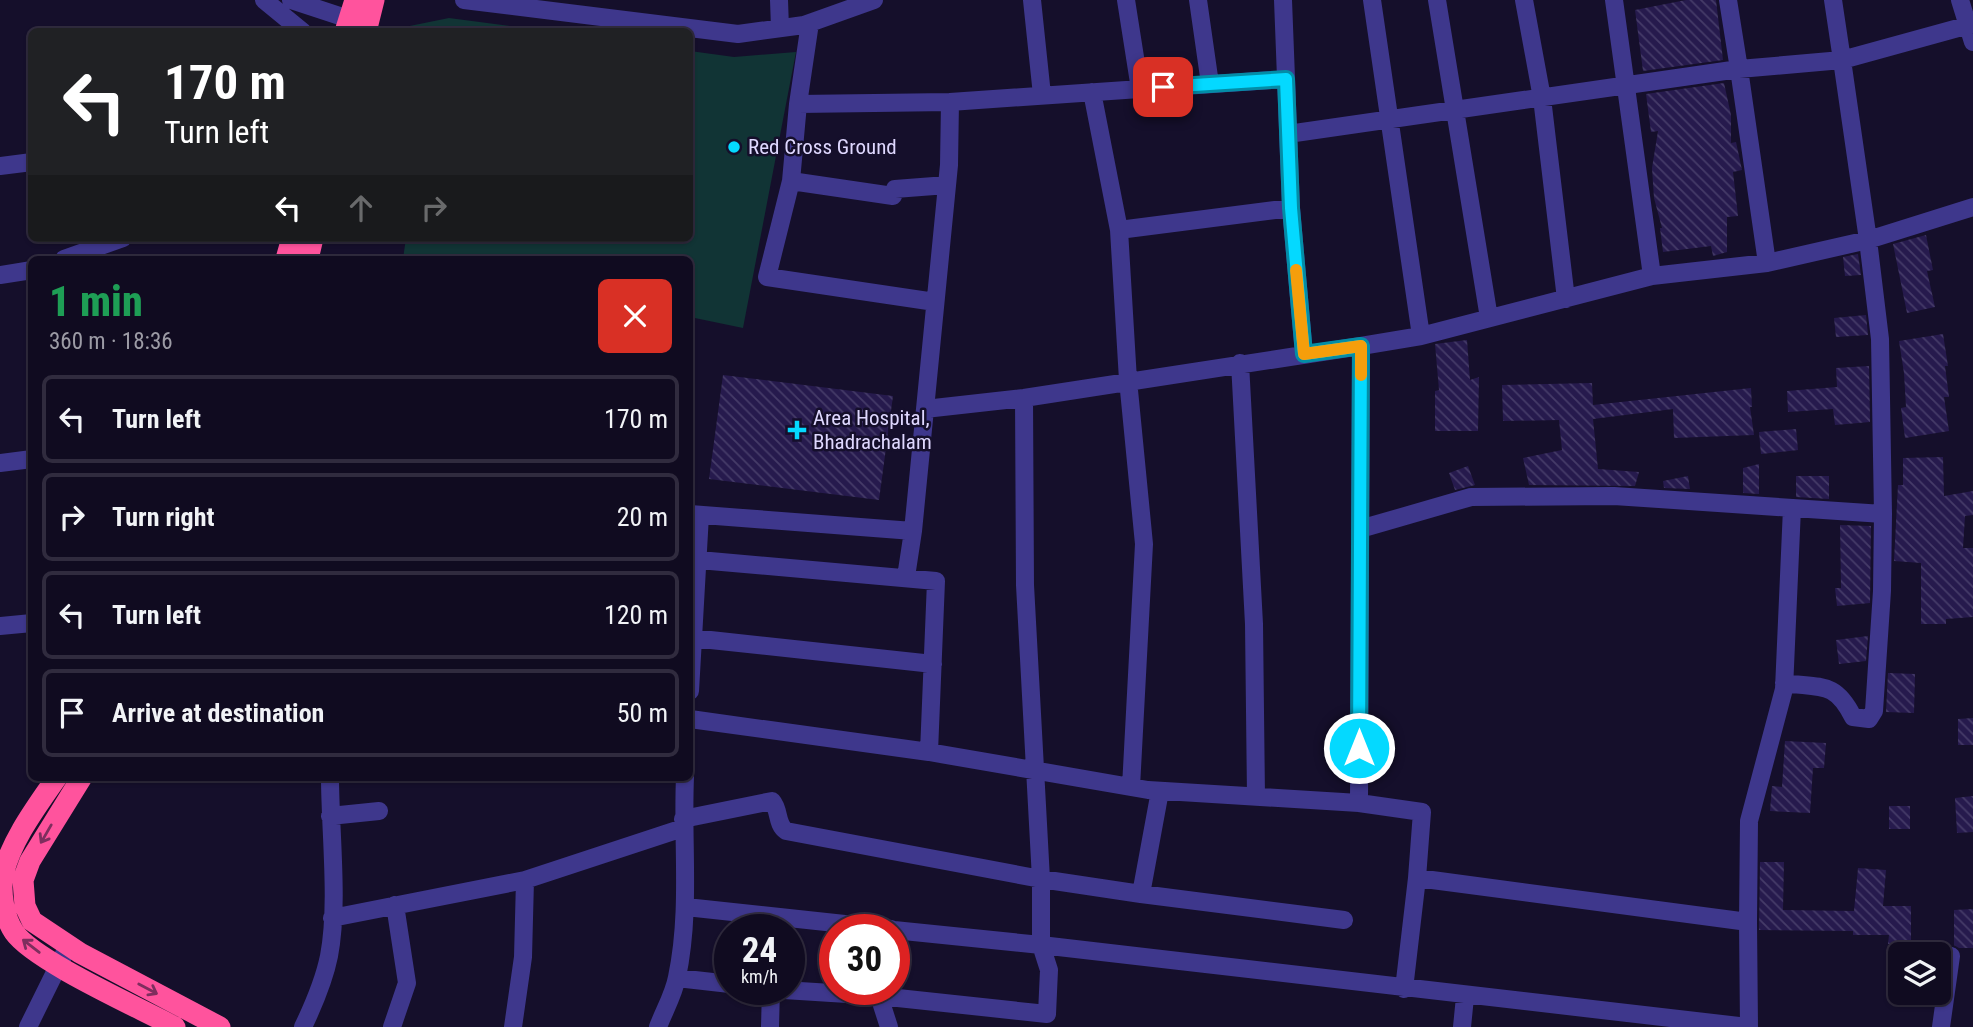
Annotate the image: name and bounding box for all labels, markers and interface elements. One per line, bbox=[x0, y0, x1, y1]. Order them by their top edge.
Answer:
text: 170 m bbox=[164, 54, 286, 111]
icon: left bbox=[49, 56, 140, 147]
pin bbox=[1133, 57, 1193, 117]
icon: arrive bbox=[1144, 68, 1182, 106]
text: Turn left bbox=[164, 113, 269, 151]
place label: Red Cross Ground bbox=[748, 135, 897, 159]
marker: Red Cross Ground bbox=[726, 139, 742, 155]
icon: left bbox=[269, 189, 307, 227]
icon: ahead bbox=[342, 189, 380, 227]
icon: right bbox=[415, 189, 453, 227]
text: 1 min bbox=[49, 277, 143, 326]
button: close bbox=[598, 279, 672, 353]
text: 360 m · 18:36 bbox=[49, 328, 173, 355]
icon: left bbox=[53, 400, 91, 438]
text: Turn left bbox=[112, 404, 201, 434]
text: 170 m bbox=[604, 404, 668, 434]
place label: Area Hospital, Bhadrachalam bbox=[813, 406, 932, 454]
marker: Area Hospital, Bhadrachalam bbox=[787, 420, 807, 440]
icon: right bbox=[53, 498, 91, 536]
text: Turn right bbox=[112, 502, 214, 532]
text: 20 m bbox=[617, 502, 668, 532]
icon: left bbox=[53, 596, 91, 634]
text: Turn left bbox=[112, 600, 201, 630]
text: 120 m bbox=[604, 600, 668, 630]
icon: arrive bbox=[53, 694, 91, 732]
text: Arrive at destination bbox=[112, 698, 324, 728]
text: 50 m bbox=[617, 698, 668, 728]
position arrow bbox=[1322, 711, 1396, 785]
one-way arrow bbox=[39, 824, 53, 844]
speed limit sign: 30 bbox=[819, 914, 910, 1005]
text: 24 bbox=[742, 930, 777, 971]
one-way arrow bbox=[22, 939, 40, 954]
map controls bbox=[1888, 942, 1951, 1005]
button: layers bbox=[1888, 942, 1951, 1005]
text: km/h bbox=[741, 966, 778, 987]
one-way arrow bbox=[137, 982, 158, 996]

